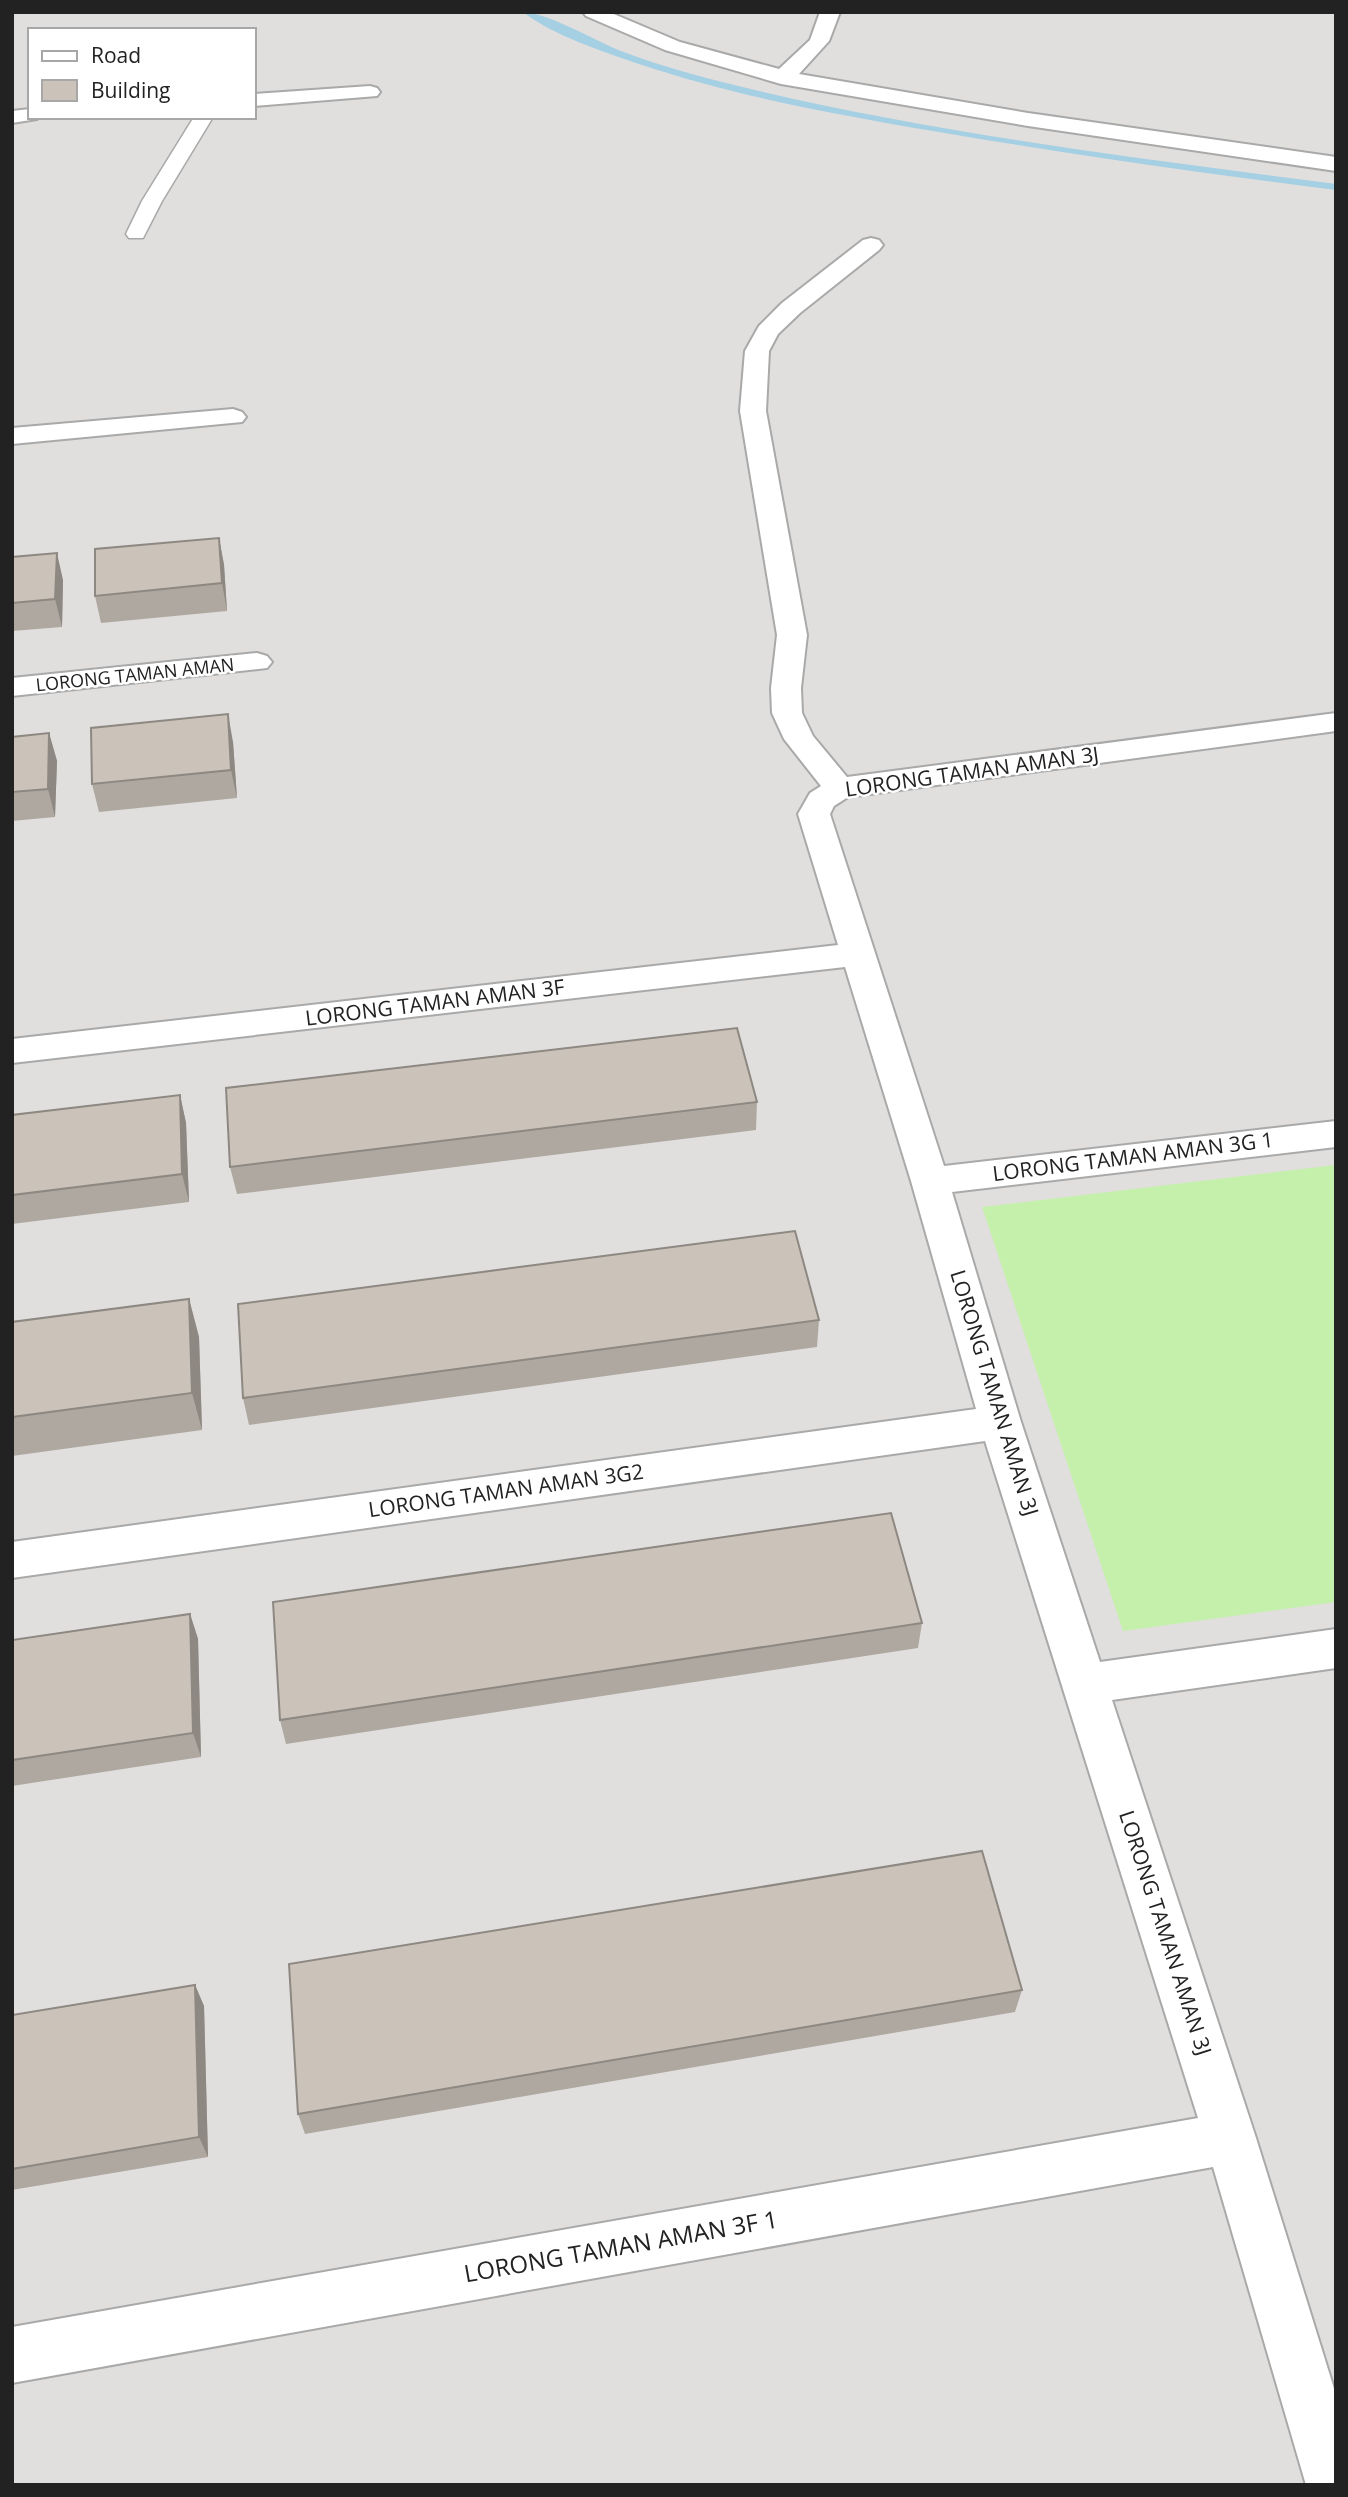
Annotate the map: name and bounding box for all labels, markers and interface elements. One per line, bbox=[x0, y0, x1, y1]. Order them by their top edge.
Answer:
legend bbox=[28, 28, 256, 119]
text: Road bbox=[91, 41, 141, 69]
text: Building bbox=[91, 76, 170, 104]
street label: LORONG TAMAN AMAN bbox=[34, 652, 235, 696]
street label: LORONG TAMAN AMAN 3J bbox=[843, 739, 1100, 803]
street label: LORONG TAMAN AMAN 3F bbox=[304, 972, 566, 1032]
street label: LORONG TAMAN AMAN 3G 1 bbox=[991, 1125, 1275, 1187]
street label: LORONG TAMAN AMAN 3J bbox=[944, 1266, 1046, 1519]
street label: LORONG TAMAN AMAN 3G2 bbox=[367, 1457, 645, 1523]
street label: LORONG TAMAN AMAN 3J bbox=[1113, 1807, 1219, 2059]
street label: LORONG TAMAN AMAN 3F 1 bbox=[461, 2202, 780, 2289]

